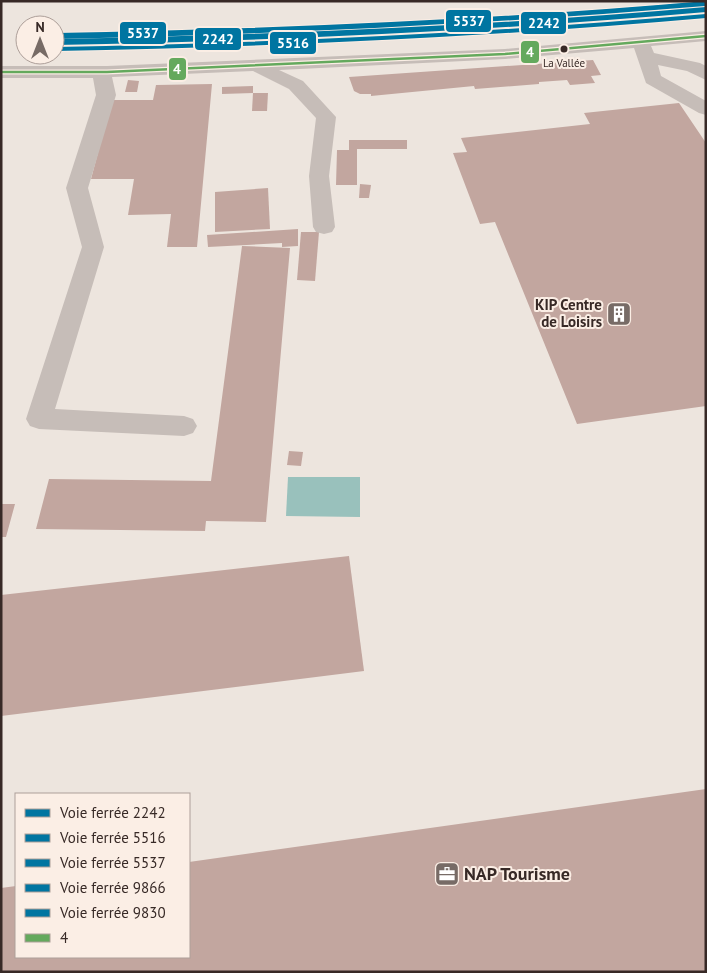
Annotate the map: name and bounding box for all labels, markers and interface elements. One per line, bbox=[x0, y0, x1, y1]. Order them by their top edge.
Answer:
line badge: 5537 bbox=[445, 9, 492, 33]
line badge: 2242 bbox=[520, 11, 567, 35]
text: 5537 bbox=[453, 12, 485, 30]
text: 2242 bbox=[528, 14, 560, 32]
north arrow bbox=[15, 15, 65, 65]
text: N bbox=[35, 18, 45, 36]
line badge: 5537 bbox=[119, 21, 167, 45]
text: 5537 bbox=[127, 24, 159, 42]
line badge: 2242 bbox=[194, 27, 242, 51]
text: 2242 bbox=[202, 30, 234, 48]
line badge: 5516 bbox=[269, 31, 317, 55]
text: 5516 bbox=[277, 34, 309, 52]
line badge: 4 bbox=[520, 40, 540, 64]
text: 4 bbox=[526, 43, 534, 61]
marker: La Vallée bbox=[559, 44, 569, 54]
place label: La Vallée bbox=[543, 56, 585, 70]
line badge: 4 bbox=[168, 57, 187, 81]
text: 4 bbox=[173, 60, 181, 78]
place label: KIP Centre de Loisirs bbox=[535, 295, 602, 331]
building icon: KIP Centre de Loisirs bbox=[606, 301, 632, 327]
legend bbox=[15, 793, 190, 958]
text: Voie ferrée 2242 bbox=[59, 803, 166, 822]
text: Voie ferrée 5516 bbox=[59, 828, 166, 847]
text: Voie ferrée 5537 bbox=[59, 853, 166, 872]
office icon: NAP Tourisme bbox=[434, 861, 460, 887]
place label: NAP Tourisme bbox=[464, 862, 570, 885]
text: Voie ferrée 9866 bbox=[59, 878, 166, 897]
text: Voie ferrée 9830 bbox=[59, 903, 166, 922]
text: 4 bbox=[60, 928, 68, 947]

